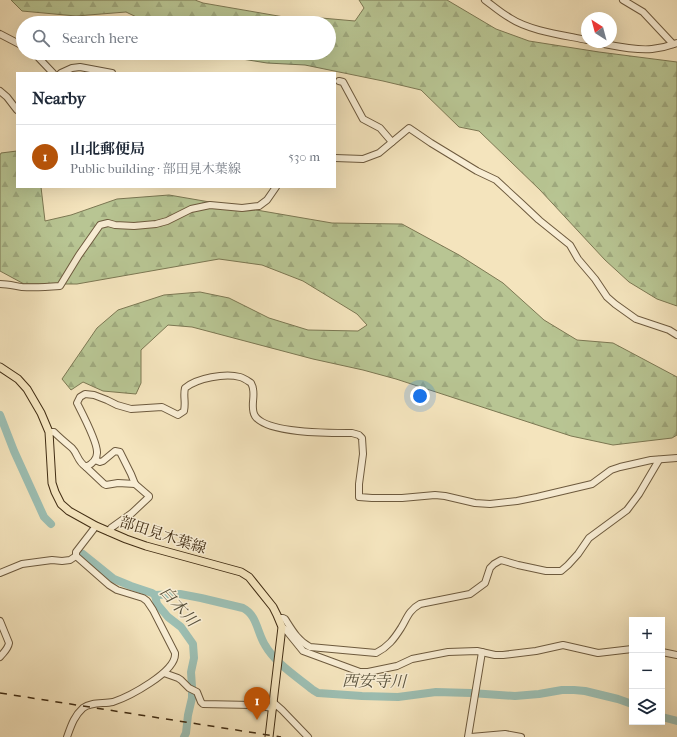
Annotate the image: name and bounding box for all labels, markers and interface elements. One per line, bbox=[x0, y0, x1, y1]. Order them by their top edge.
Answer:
north arrow bbox=[581, 12, 617, 48]
search box bbox=[16, 16, 336, 60]
icon: search bbox=[30, 27, 52, 49]
text: Search here bbox=[62, 29, 138, 47]
text: Nearby bbox=[32, 88, 86, 108]
text: 山北郵便局 bbox=[70, 140, 145, 158]
text: 1 bbox=[43, 149, 47, 164]
text: 530 m bbox=[288, 149, 320, 164]
text: Public building · 部田見木葉線 bbox=[70, 161, 241, 176]
your location bbox=[410, 386, 430, 406]
street label: 部田見木葉線 bbox=[117, 513, 209, 557]
water label: 白木川 bbox=[156, 582, 203, 632]
map controls bbox=[629, 617, 665, 725]
button: + bbox=[629, 617, 665, 653]
button: − bbox=[629, 653, 665, 689]
water label: 西安寺川 bbox=[342, 671, 408, 691]
pin: 1 bbox=[244, 687, 270, 720]
button: layers bbox=[629, 689, 665, 725]

